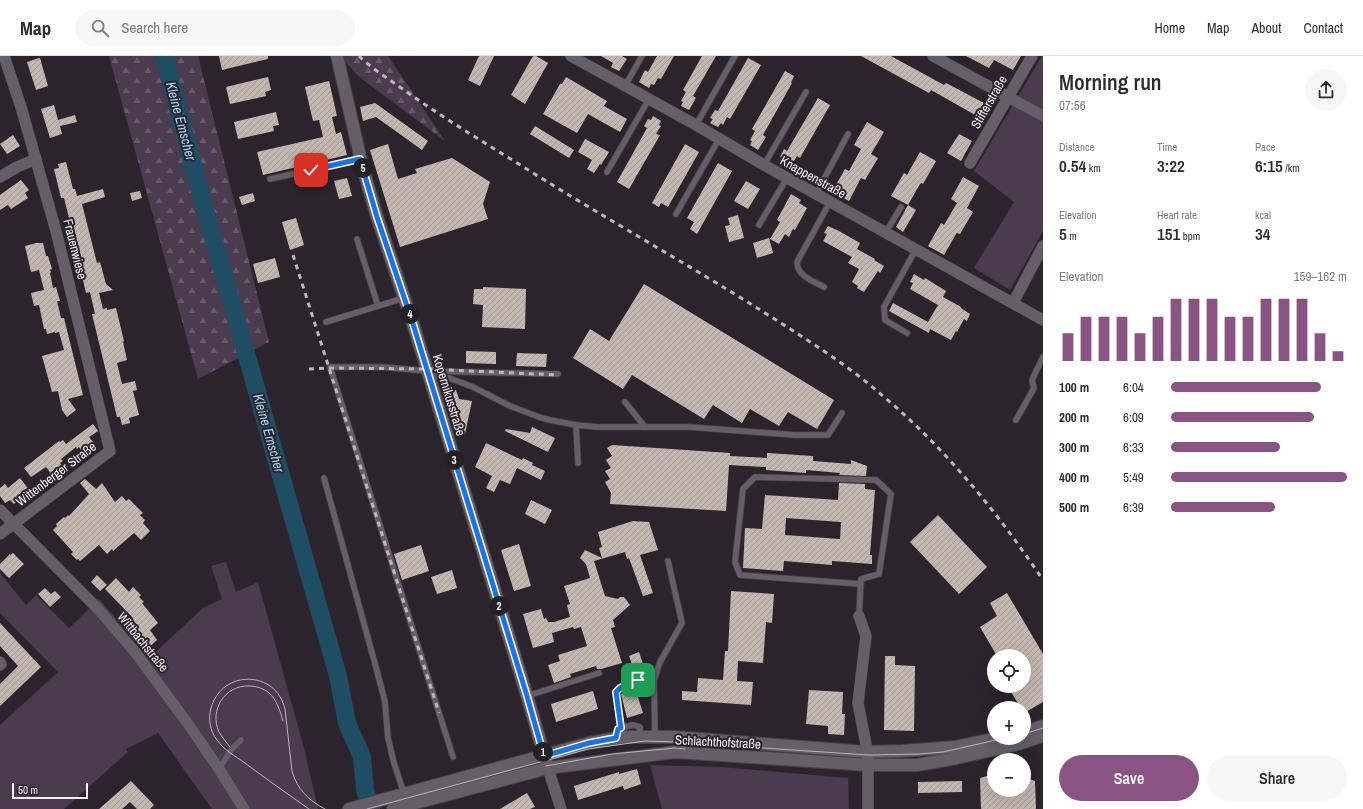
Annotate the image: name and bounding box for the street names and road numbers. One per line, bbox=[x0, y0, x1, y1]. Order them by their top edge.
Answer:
street label: Stifterstraße bbox=[967, 72, 1011, 132]
street label: Knappenstraße bbox=[777, 152, 849, 202]
street label: Frauenwiese bbox=[59, 217, 91, 281]
street label: Kopernikusstraße bbox=[429, 352, 469, 438]
street label: Wittenberger Straße bbox=[12, 438, 100, 510]
street label: Wittbachstraße bbox=[114, 609, 172, 675]
street label: Schlachthofstraße bbox=[675, 731, 761, 753]

